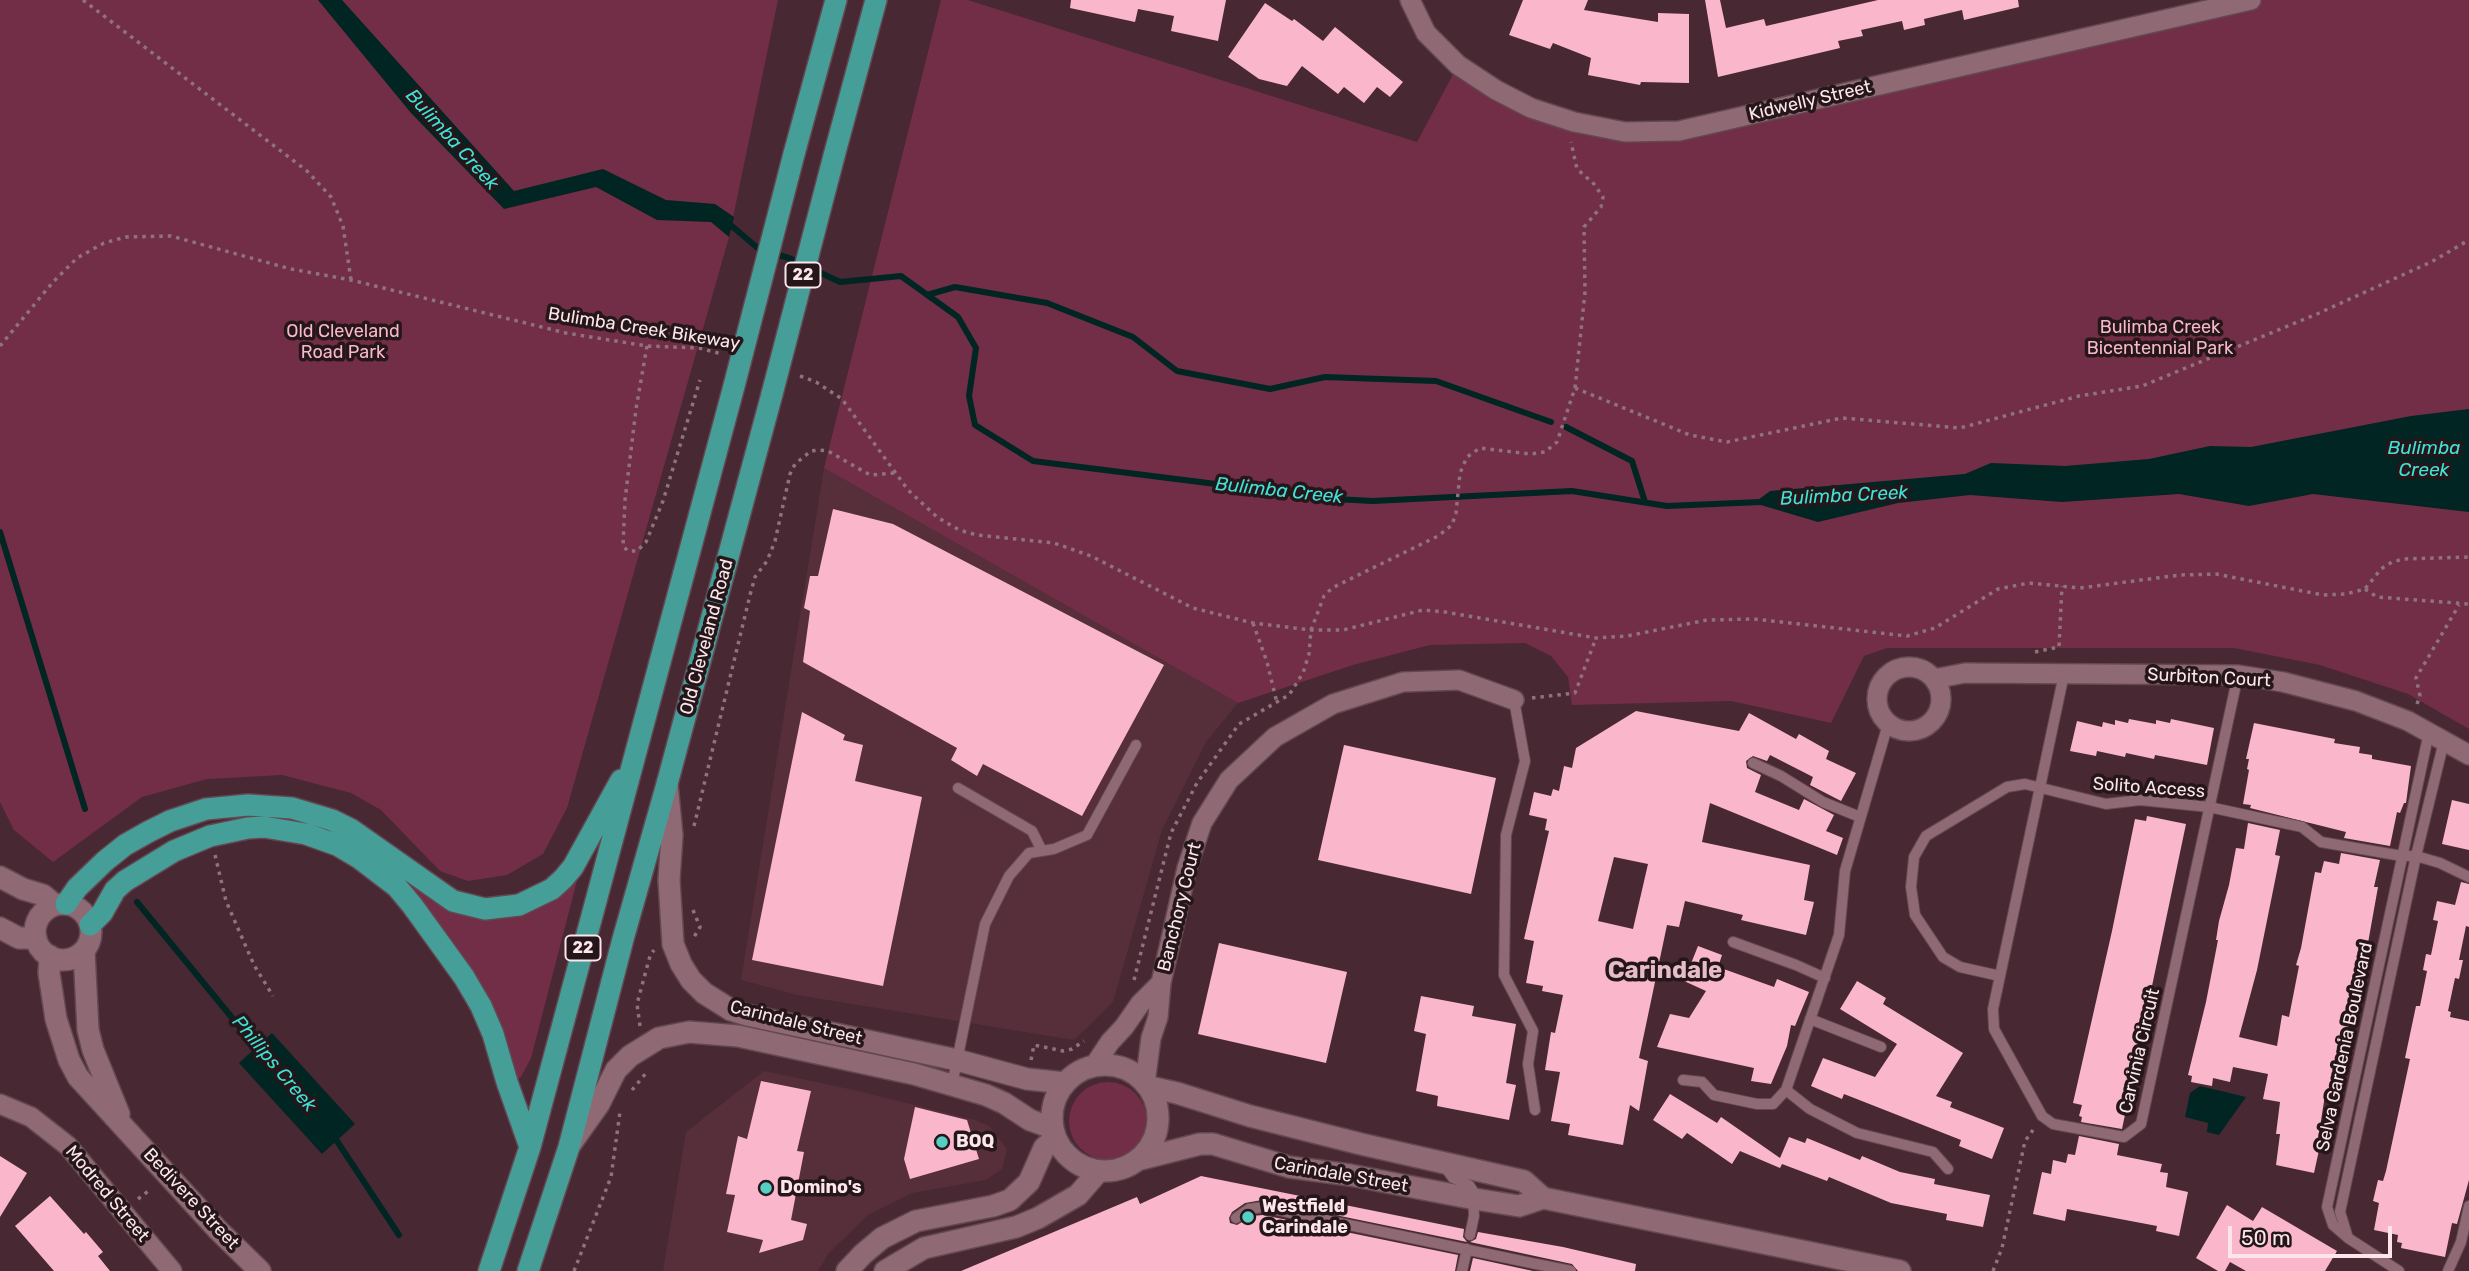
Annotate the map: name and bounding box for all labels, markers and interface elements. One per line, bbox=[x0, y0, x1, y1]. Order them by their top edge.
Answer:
street label: Kidwelly Street bbox=[1747, 76, 1873, 126]
water label: Bulimba Creek bbox=[401, 85, 503, 195]
road number: 22 bbox=[786, 262, 820, 288]
street label: Bulimba Creek Bikeway bbox=[546, 303, 742, 355]
park label: Bulimba Creek Bicentennial Park bbox=[2087, 317, 2233, 360]
park label: Old Cleveland Road Park bbox=[286, 321, 400, 364]
water label: Bulimba Creek bbox=[2388, 438, 2460, 482]
water label: Bulimba Creek bbox=[1214, 473, 1344, 509]
water label: Bulimba Creek bbox=[1779, 481, 1909, 511]
street label: Old Cleveland Road bbox=[676, 557, 738, 717]
street label: Surbiton Court bbox=[2147, 664, 2271, 692]
street label: Solito Access bbox=[2092, 773, 2206, 803]
street label: Banchory Court bbox=[1154, 840, 1206, 974]
road number: 22 bbox=[566, 936, 600, 960]
street label: Selva Gardenia Boulevard bbox=[2312, 941, 2378, 1153]
district label: Carindale bbox=[1608, 957, 1722, 985]
street label: Carvinia Circuit bbox=[2115, 986, 2165, 1116]
street label: Carindale Street bbox=[728, 996, 864, 1050]
water label: Phillips Creek bbox=[227, 1011, 321, 1117]
place label: BOQ bbox=[956, 1131, 994, 1153]
marker: BOQ bbox=[934, 1134, 950, 1150]
street label: Modred Street bbox=[60, 1141, 154, 1247]
street label: Bedivere Street bbox=[139, 1144, 243, 1254]
street label: Carindale Street bbox=[1272, 1153, 1410, 1197]
place label: Domino's bbox=[780, 1177, 862, 1199]
marker: Domino's bbox=[758, 1180, 774, 1196]
place label: Westfield Carindale bbox=[1262, 1196, 1348, 1238]
marker: Westfield Carindale bbox=[1240, 1209, 1256, 1225]
scale bar bbox=[2231, 1212, 2396, 1256]
text: 50 m bbox=[2241, 1225, 2291, 1250]

